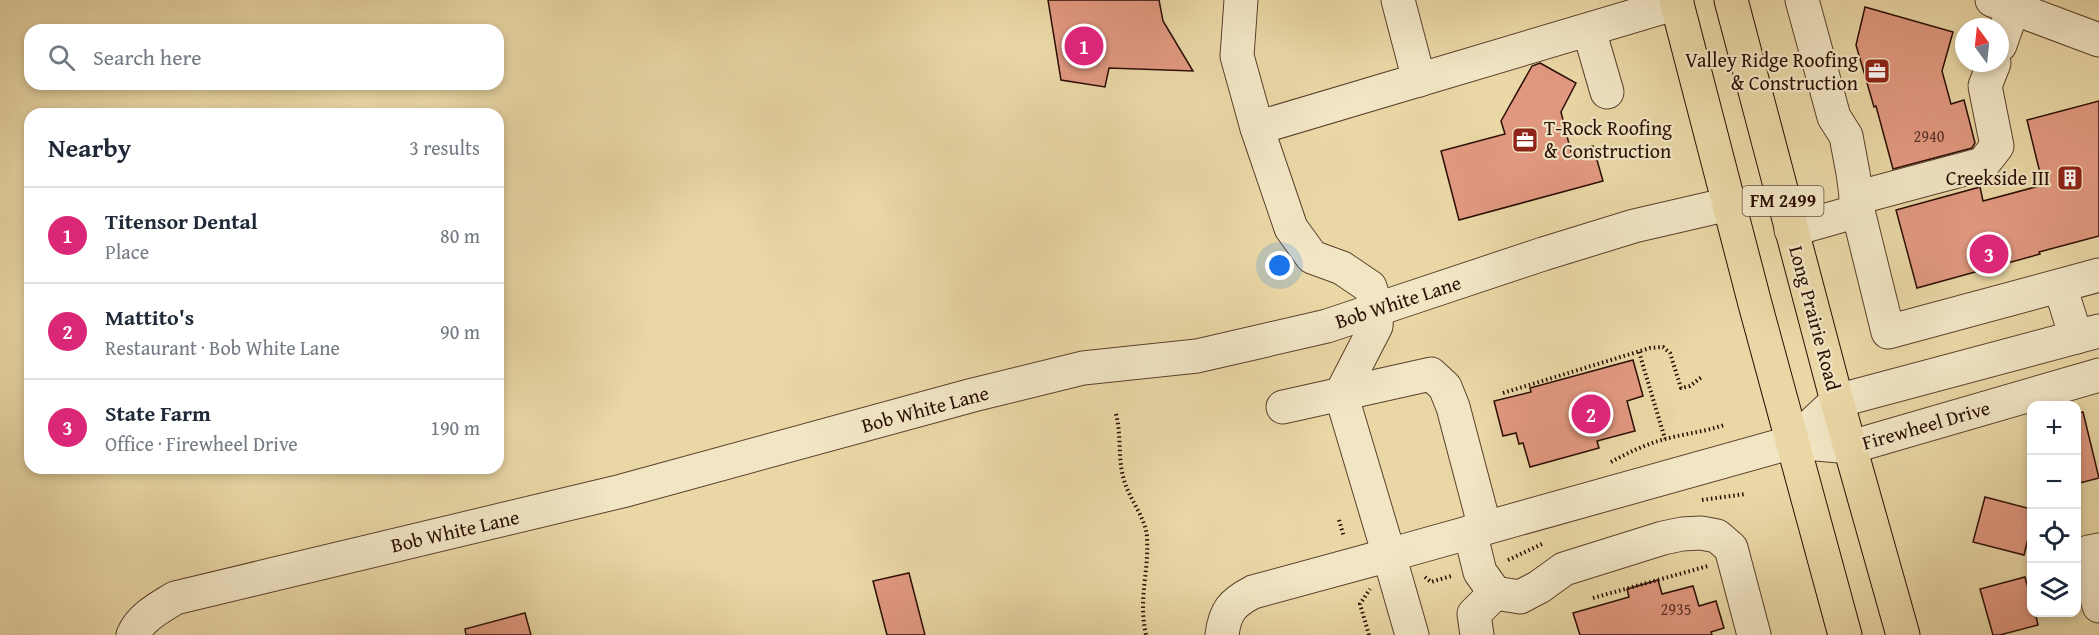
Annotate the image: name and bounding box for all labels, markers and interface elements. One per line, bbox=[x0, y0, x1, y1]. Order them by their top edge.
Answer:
north arrow bbox=[1955, 18, 2009, 72]
search box bbox=[24, 24, 504, 90]
pin: 1 bbox=[1064, 24, 1104, 68]
icon: search bbox=[45, 41, 78, 74]
text: Search here bbox=[93, 41, 202, 73]
place label: Valley Ridge Roofing & Construction bbox=[1685, 45, 1858, 97]
office icon: Valley Ridge Roofing & Construction bbox=[1862, 56, 1892, 86]
place label: T-Rock Roofing & Construction bbox=[1544, 113, 1672, 165]
house number: 2940 bbox=[1914, 124, 1945, 148]
office icon: T-Rock Roofing & Construction bbox=[1510, 125, 1540, 155]
text: Nearby bbox=[48, 128, 131, 167]
text: 3 results bbox=[409, 133, 480, 162]
place label: Creekside III bbox=[1946, 163, 2050, 192]
building icon: Creekside III bbox=[2055, 163, 2085, 193]
road number: FM 2499 bbox=[1742, 186, 1824, 216]
text: Titensor Dental bbox=[105, 205, 258, 237]
text: 1 bbox=[62, 221, 73, 250]
text: 80 m bbox=[440, 221, 480, 250]
pin: 3 bbox=[1970, 232, 2008, 276]
text: Place bbox=[105, 237, 149, 266]
street label: Long Prairie Road bbox=[1782, 242, 1849, 394]
your location bbox=[1265, 251, 1294, 280]
street label: Bob White Lane bbox=[1331, 268, 1465, 336]
text: Mattito's bbox=[105, 301, 194, 333]
text: 2 bbox=[62, 317, 73, 346]
text: 90 m bbox=[440, 317, 480, 346]
text: Restaurant · Bob White Lane bbox=[105, 333, 340, 362]
street label: Bob White Lane bbox=[858, 378, 992, 439]
pin: 2 bbox=[1572, 392, 1610, 436]
street label: Firewheel Drive bbox=[1859, 392, 1993, 457]
text: State Farm bbox=[105, 397, 211, 429]
map controls bbox=[2027, 401, 2081, 617]
button: + bbox=[2027, 401, 2081, 455]
text: 3 bbox=[62, 413, 73, 442]
text: 190 m bbox=[430, 413, 480, 442]
text: Office · Firewheel Drive bbox=[105, 429, 298, 458]
button: − bbox=[2027, 455, 2081, 509]
street label: Bob White Lane bbox=[388, 502, 522, 559]
button: locate bbox=[2027, 509, 2081, 563]
button: layers bbox=[2027, 563, 2081, 617]
house number: 2935 bbox=[1661, 597, 1691, 621]

